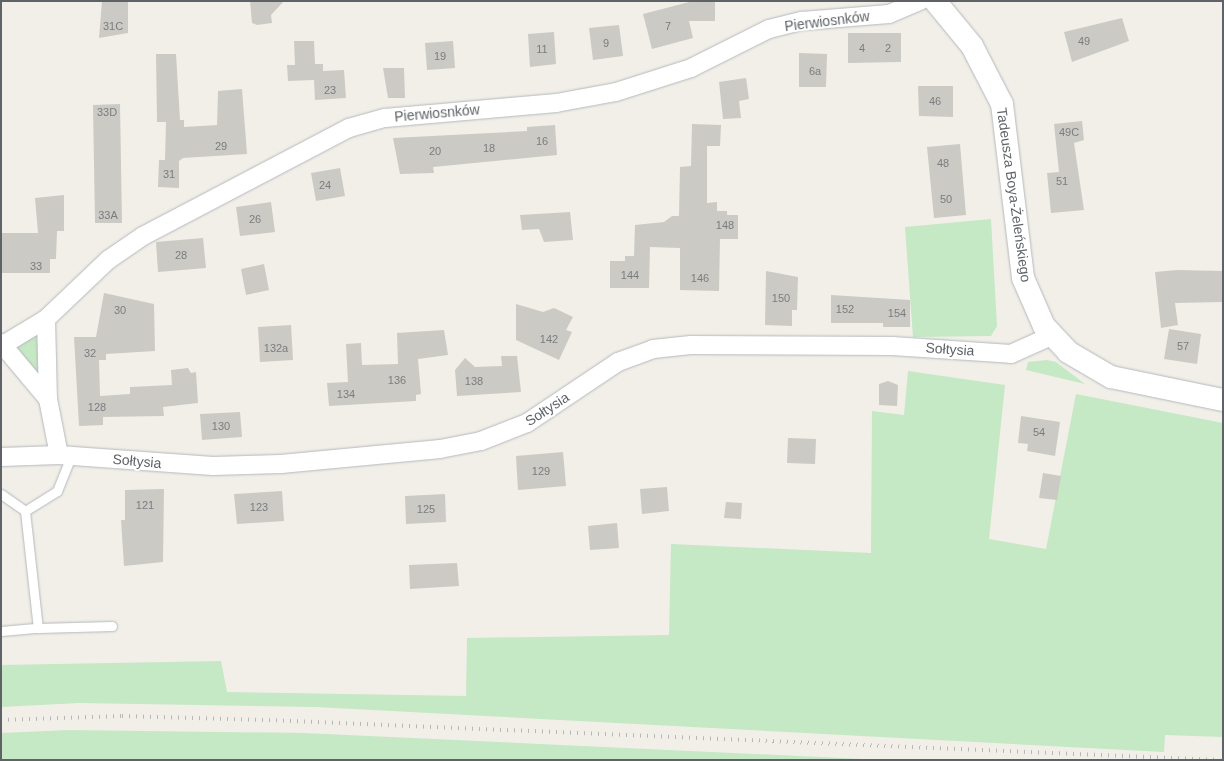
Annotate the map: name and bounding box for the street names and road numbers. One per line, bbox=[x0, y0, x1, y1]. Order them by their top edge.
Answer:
street label: Pierwiosnków bbox=[784, 7, 870, 35]
street label: Pierwiosnków bbox=[394, 101, 480, 125]
street label: Tadeusza Boya-Żeleńskiego bbox=[993, 107, 1035, 283]
street label: Sołtysia bbox=[925, 339, 975, 359]
street label: Sołtysia bbox=[522, 389, 572, 429]
street label: Sołtysia bbox=[112, 450, 162, 472]

